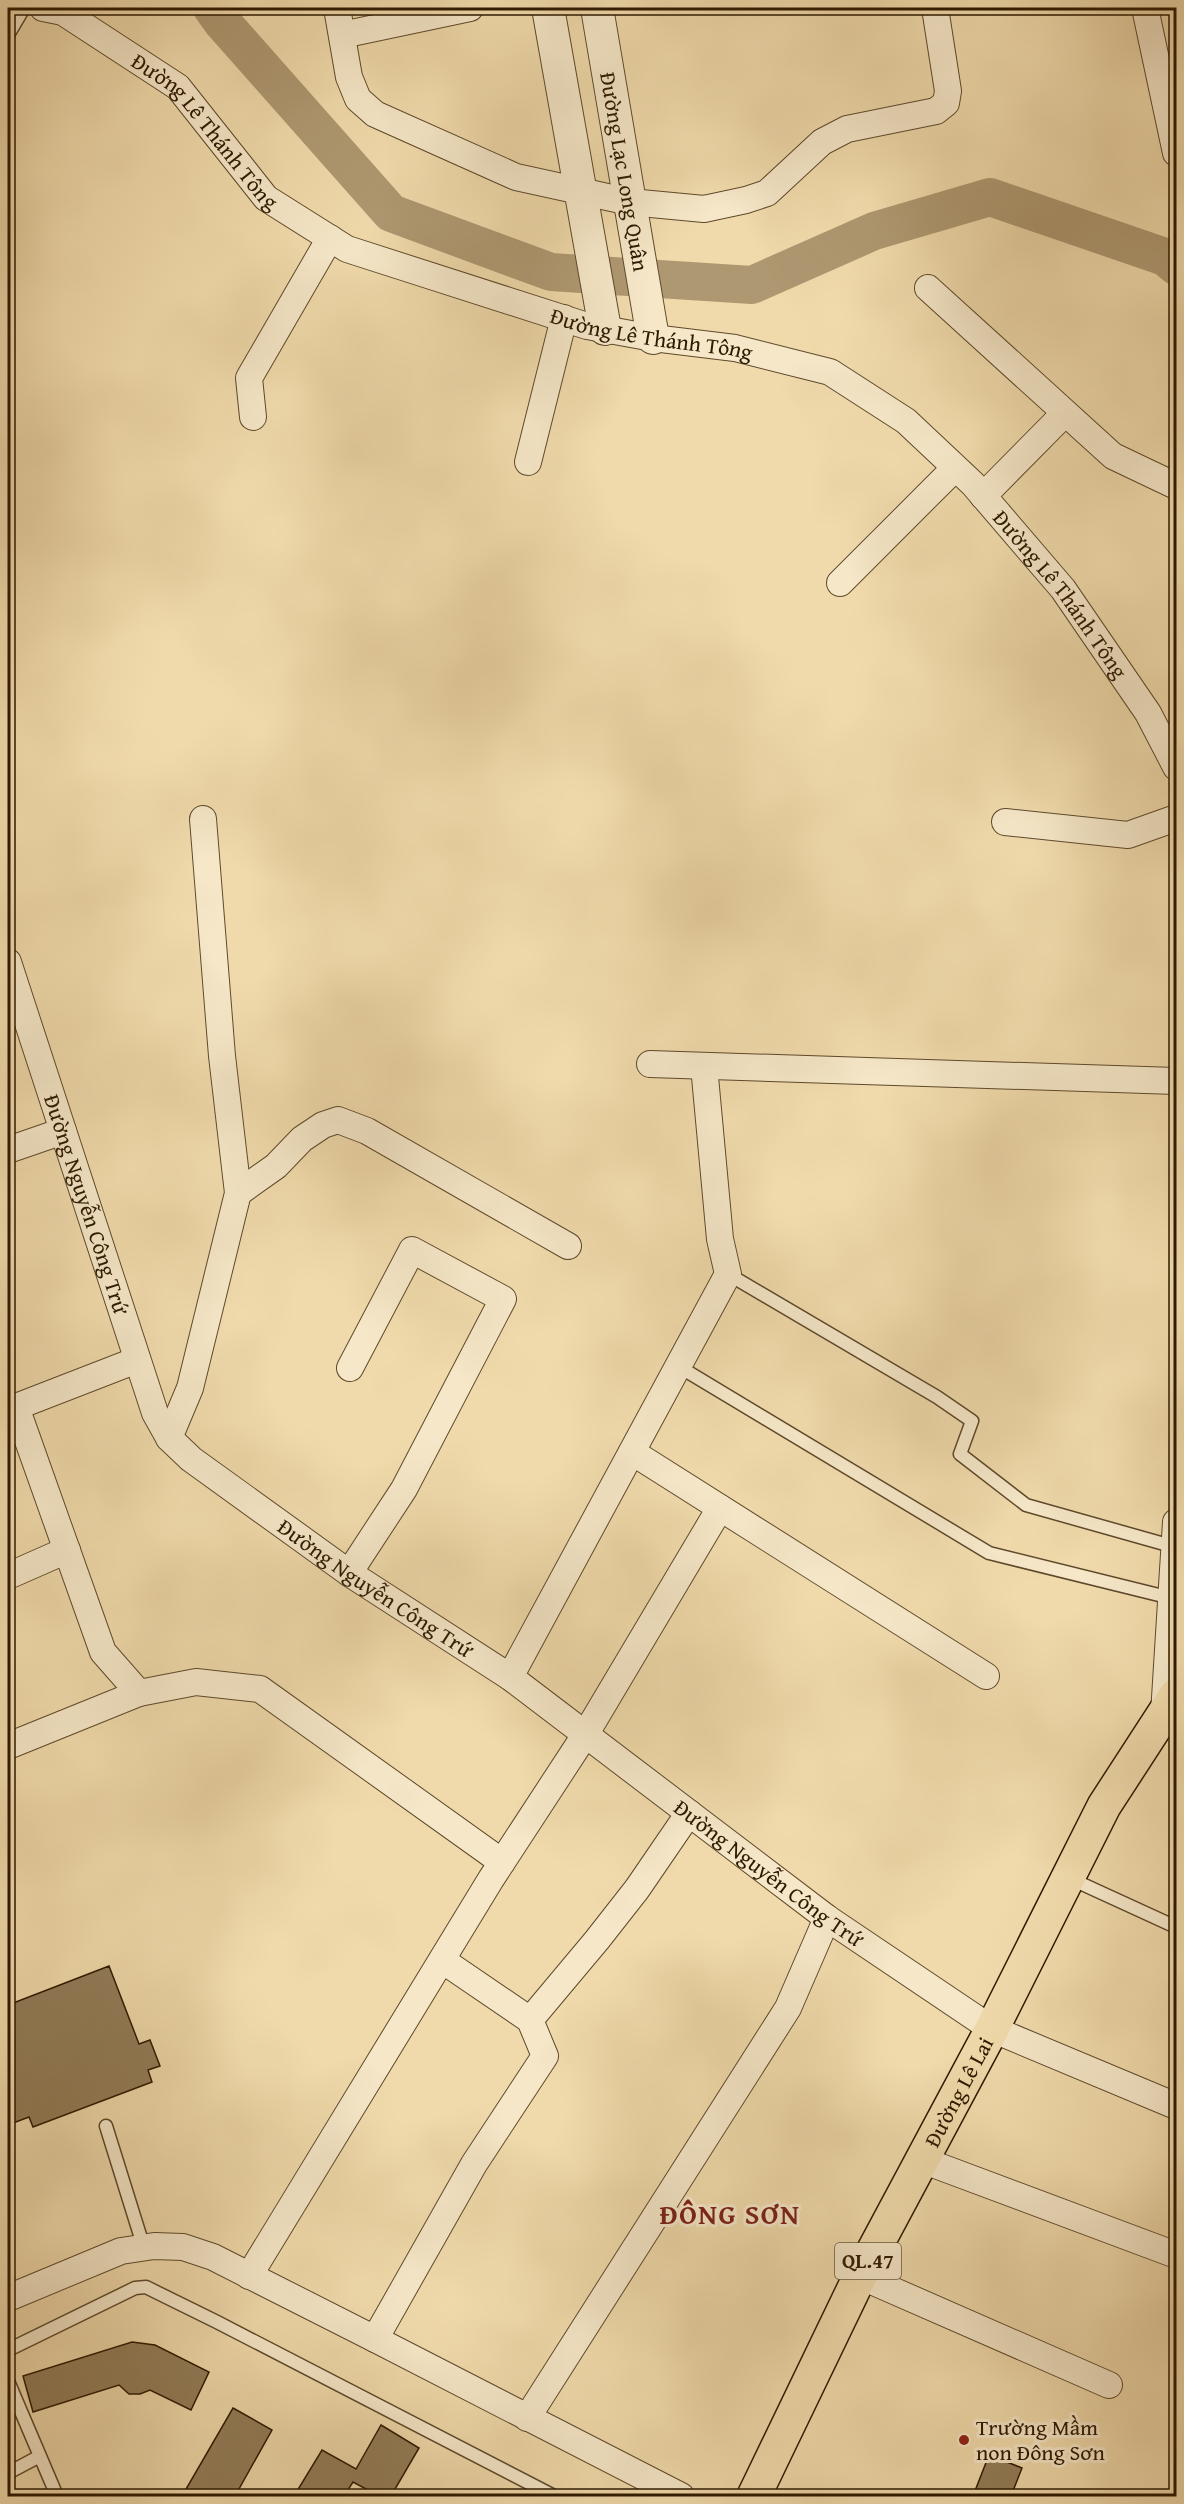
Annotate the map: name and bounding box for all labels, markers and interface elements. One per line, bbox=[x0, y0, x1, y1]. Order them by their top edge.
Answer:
street label: Đường Lê Thánh Tông bbox=[125, 45, 284, 218]
street label: Đường Lạc Long Quân bbox=[592, 70, 658, 274]
street label: Đường Lê Thánh Tông bbox=[546, 299, 756, 368]
street label: Đường Lê Thánh Tông bbox=[986, 503, 1136, 685]
street label: Đường Nguyễn Công Trứ bbox=[36, 1090, 138, 1319]
street label: Đường Nguyễn Công Trứ bbox=[271, 1511, 480, 1666]
street label: Đường Nguyễn Công Trứ bbox=[667, 1791, 871, 1955]
street label: Đường Lê Lai bbox=[916, 2031, 1001, 2153]
district label: ĐÔNG SƠN bbox=[659, 2193, 801, 2234]
road number: QL.47 bbox=[835, 2243, 901, 2279]
place label: Trường Mầm non Đông Sơn bbox=[976, 2411, 1105, 2468]
marker: Trường Mầm non Đông Sơn bbox=[957, 2433, 971, 2447]

